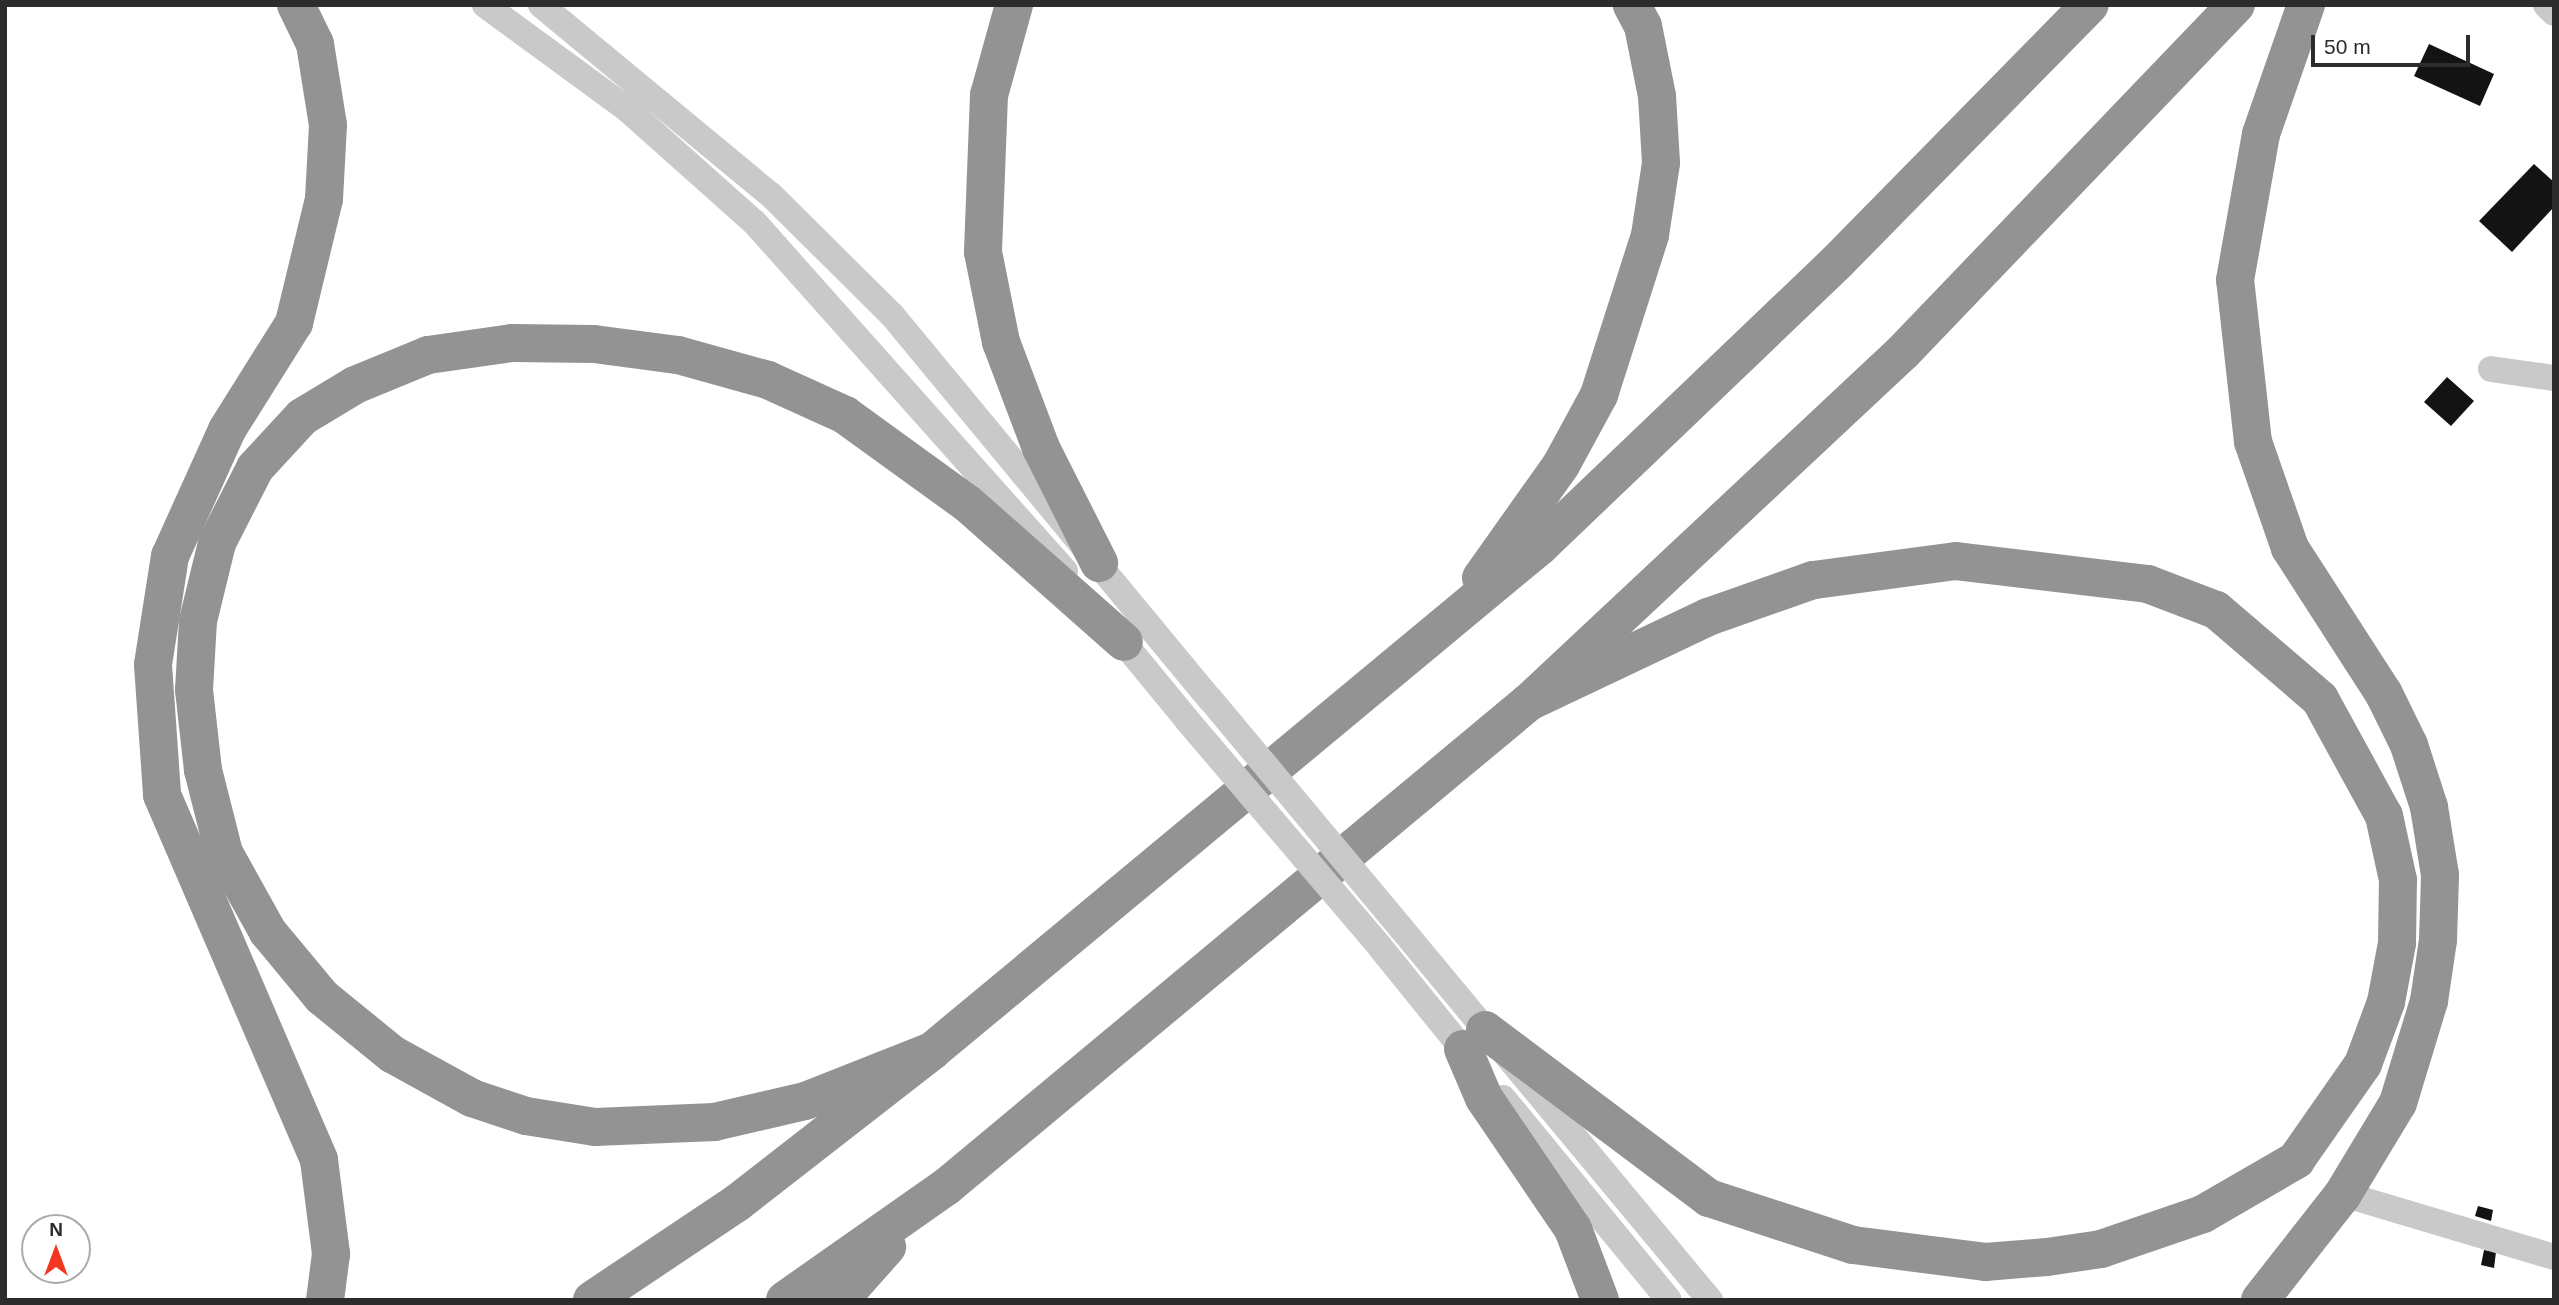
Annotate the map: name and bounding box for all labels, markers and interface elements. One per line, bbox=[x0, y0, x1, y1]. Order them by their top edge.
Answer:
scale bar bbox=[2314, 21, 2473, 65]
text: 50 m bbox=[2324, 35, 2371, 58]
north arrow bbox=[21, 1214, 91, 1284]
text: N bbox=[49, 1219, 63, 1240]

